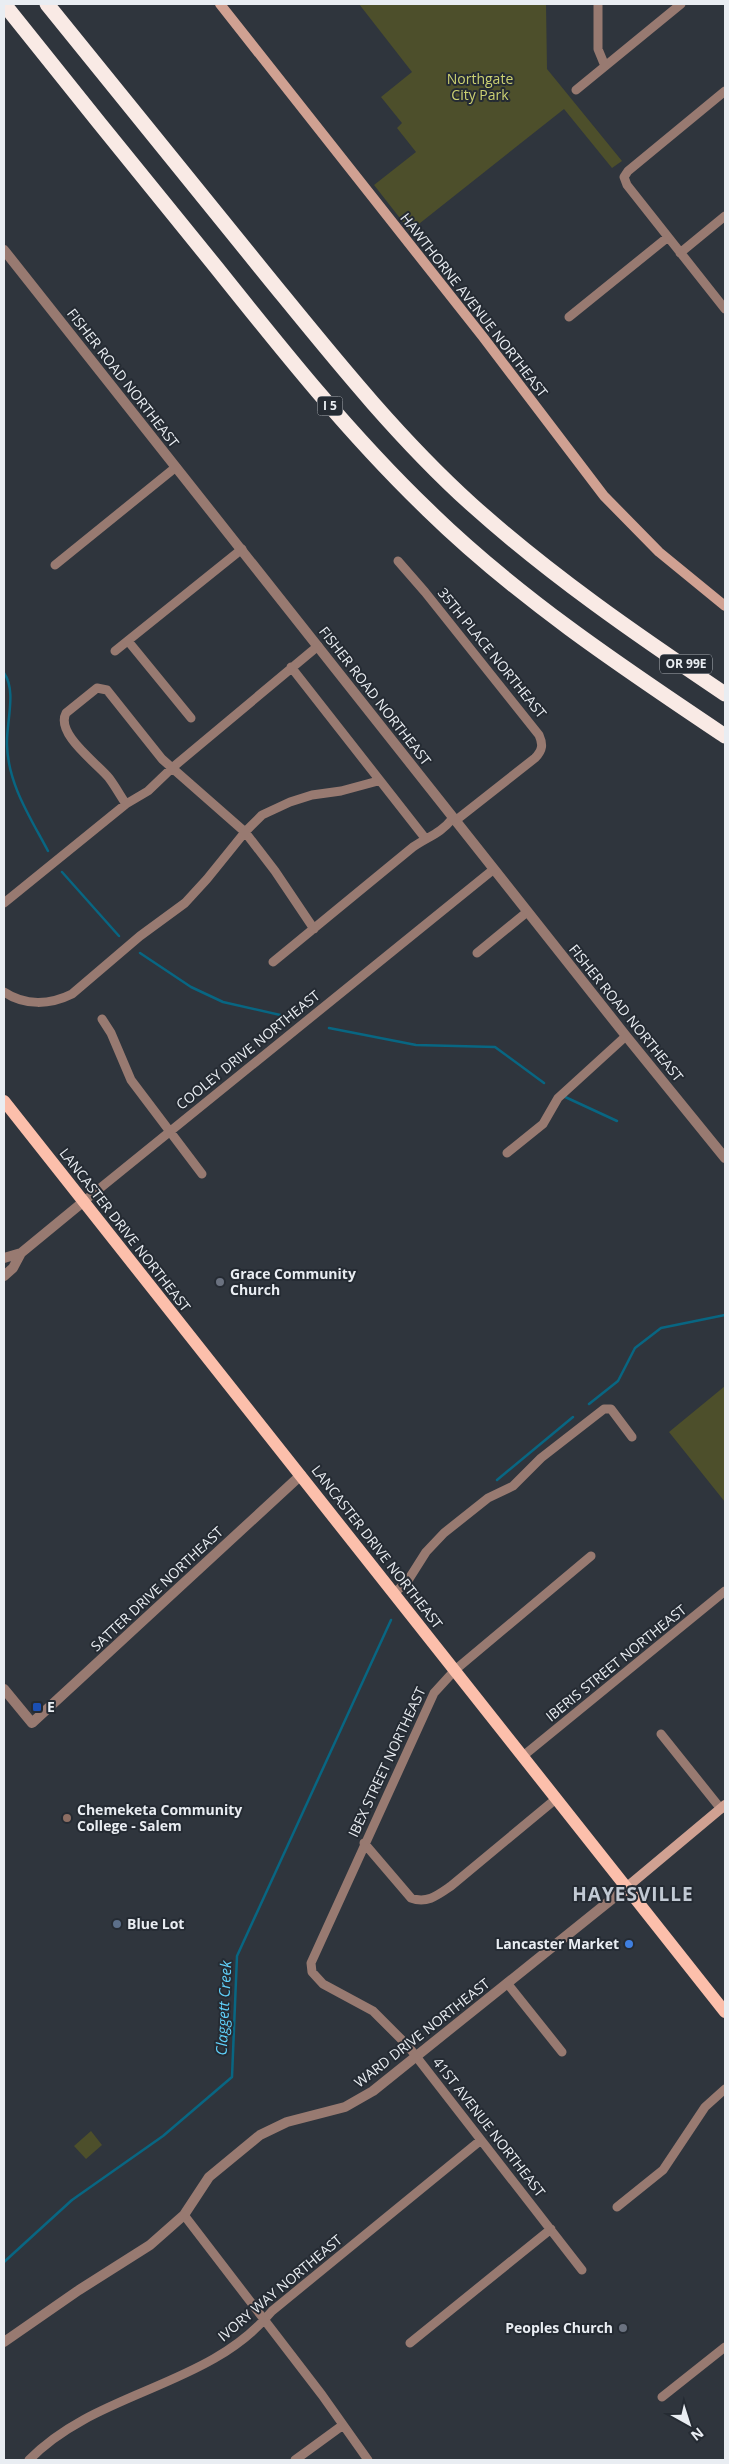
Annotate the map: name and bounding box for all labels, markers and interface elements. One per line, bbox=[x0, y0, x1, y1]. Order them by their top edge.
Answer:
park label: Northgate City Park bbox=[447, 69, 513, 104]
street label: HAWTHORNE AVENUE NORTHEAST bbox=[396, 209, 553, 401]
street label: FISHER ROAD NORTHEAST bbox=[63, 304, 184, 451]
road number: I 5 bbox=[318, 396, 342, 416]
street label: 35TH PLACE NORTHEAST bbox=[434, 584, 551, 722]
street label: FISHER ROAD NORTHEAST bbox=[315, 622, 436, 769]
road number: OR 99E bbox=[660, 654, 712, 674]
street label: FISHER ROAD NORTHEAST bbox=[565, 940, 688, 1086]
street label: COOLEY DRIVE NORTHEAST bbox=[172, 985, 324, 1114]
street label: LANCASTER DRIVE NORTHEAST bbox=[56, 1144, 195, 1316]
place label: Grace Community Church bbox=[230, 1264, 356, 1299]
marker: Grace Community Church bbox=[214, 1276, 226, 1288]
street label: LANCASTER DRIVE NORTHEAST bbox=[308, 1461, 447, 1633]
street label: SATTER DRIVE NORTHEAST bbox=[86, 1522, 227, 1655]
street label: IBERIS STREET NORTHEAST bbox=[541, 1600, 690, 1725]
street label: IBEX STREET NORTHEAST bbox=[343, 1683, 430, 1840]
place label: E bbox=[47, 1697, 55, 1716]
marker: E bbox=[31, 1701, 43, 1713]
place label: Chemeketa Community College - Salem bbox=[77, 1800, 242, 1835]
marker: Chemeketa Community College - Salem bbox=[61, 1812, 73, 1824]
district label: HAYESVILLE bbox=[572, 1881, 694, 1907]
place label: Blue Lot bbox=[127, 1914, 184, 1933]
marker: Blue Lot bbox=[111, 1918, 123, 1930]
place label: Lancaster Market bbox=[495, 1934, 619, 1953]
marker: Lancaster Market bbox=[623, 1938, 635, 1950]
water label: Claggett Creek bbox=[211, 1959, 236, 2056]
street label: WARD DRIVE NORTHEAST bbox=[350, 1974, 493, 2091]
street label: 41ST AVENUE NORTHEAST bbox=[429, 2053, 550, 2201]
street label: IVORY WAY NORTHEAST bbox=[214, 2230, 346, 2345]
place label: Peoples Church bbox=[505, 2318, 613, 2337]
marker: Peoples Church bbox=[617, 2322, 629, 2334]
north arrow bbox=[664, 2399, 714, 2449]
text: N bbox=[687, 2424, 708, 2445]

